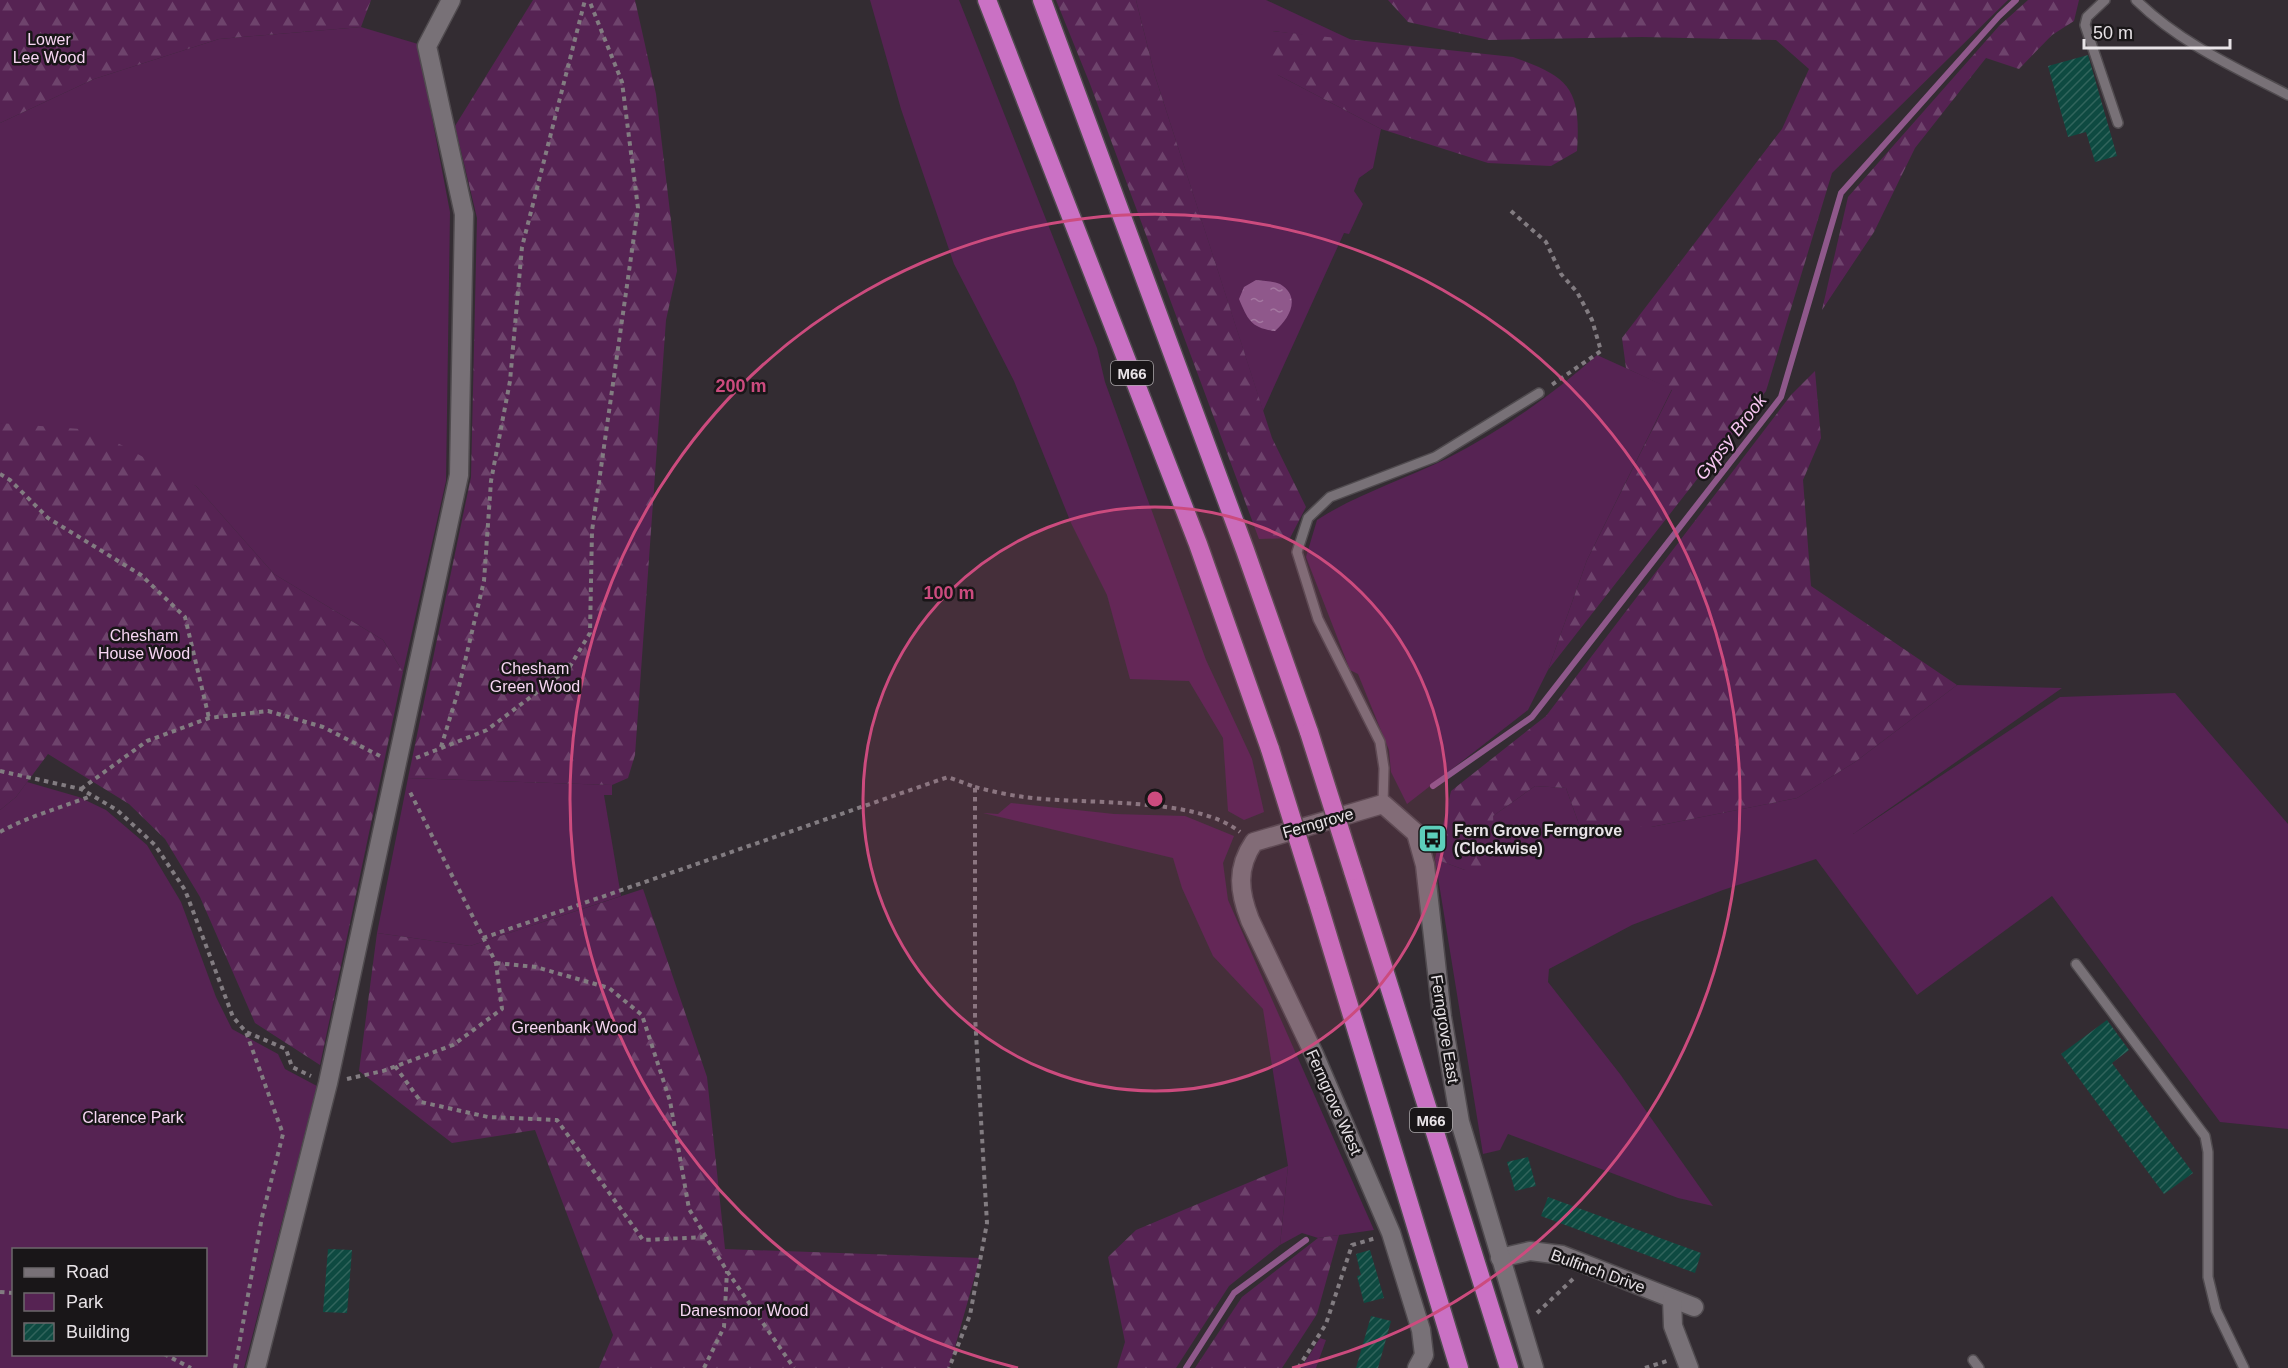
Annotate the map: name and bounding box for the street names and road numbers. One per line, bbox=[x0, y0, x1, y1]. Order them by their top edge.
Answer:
road number: M66 bbox=[1111, 361, 1153, 385]
street label: Ferngrove bbox=[1281, 805, 1355, 841]
street label: Ferngrove East bbox=[1428, 974, 1462, 1085]
street label: Ferngrove West bbox=[1303, 1047, 1365, 1158]
road number: M66 bbox=[1410, 1108, 1452, 1132]
street label: Bulfinch Drive bbox=[1549, 1246, 1647, 1296]

